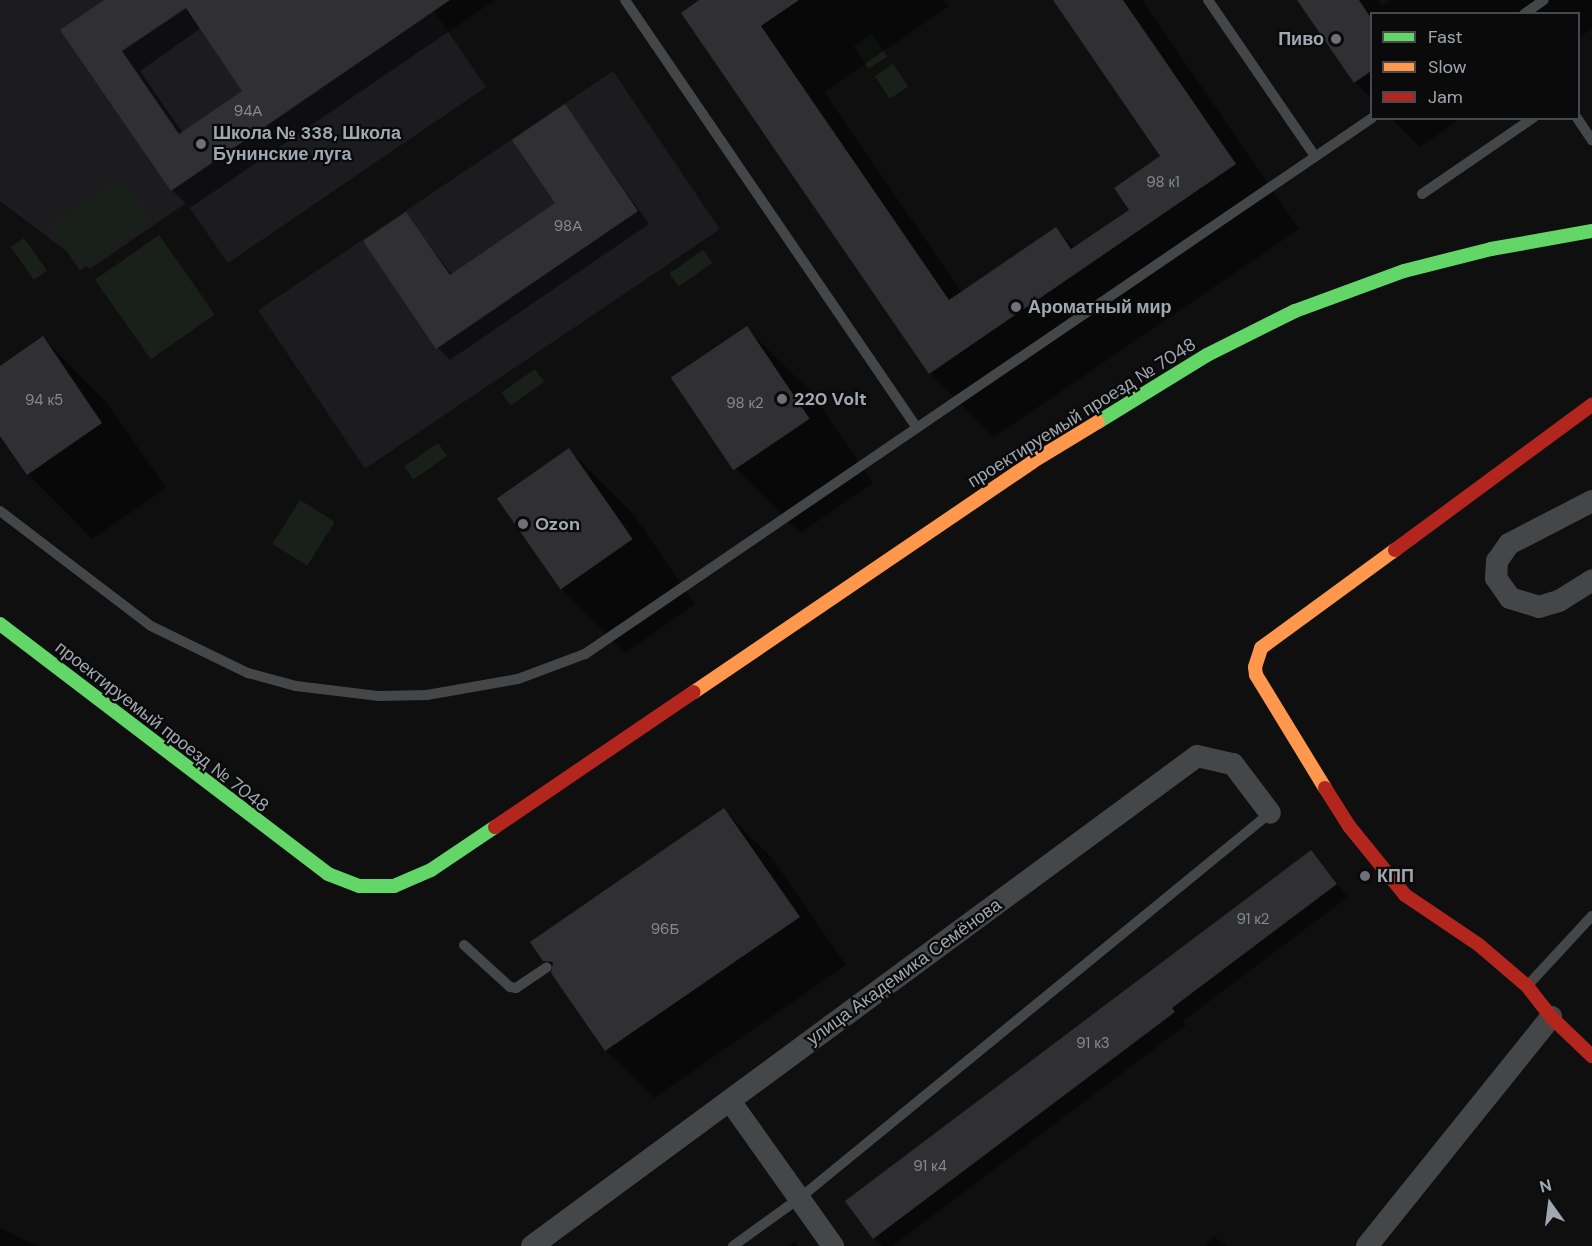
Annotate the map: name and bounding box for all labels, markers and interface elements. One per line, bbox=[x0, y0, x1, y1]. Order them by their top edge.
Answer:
legend bbox=[1370, 12, 1580, 120]
text: Fast bbox=[1428, 25, 1463, 49]
place label: Пиво bbox=[1278, 28, 1324, 50]
marker: Пиво bbox=[1329, 32, 1343, 46]
text: Slow bbox=[1428, 55, 1467, 79]
text: Jam bbox=[1428, 85, 1463, 109]
house number: 94А bbox=[234, 103, 262, 121]
place label: Школа № 338, Школа Бунинские луга bbox=[213, 123, 401, 166]
marker: Школа № 338, Школа Бунинские луга bbox=[194, 137, 208, 151]
house number: 98 к1 bbox=[1146, 174, 1180, 192]
house number: 98А bbox=[554, 218, 582, 236]
place label: Ароматный мир bbox=[1028, 296, 1172, 318]
marker: Ароматный мир bbox=[1009, 300, 1023, 314]
street label: проектируемый проезд № 7048 bbox=[964, 334, 1200, 492]
place label: 220 Volt bbox=[794, 388, 867, 410]
house number: 94 к5 bbox=[25, 392, 63, 410]
marker: 220 Volt bbox=[775, 392, 789, 406]
house number: 98 к2 bbox=[726, 395, 764, 413]
place label: Ozon bbox=[535, 513, 580, 535]
marker: Ozon bbox=[516, 517, 530, 531]
street label: проектируемый проезд № 7048 bbox=[51, 637, 273, 817]
place label: КПП bbox=[1377, 865, 1414, 887]
marker: КПП bbox=[1358, 869, 1372, 883]
street label: улица Академика Семёнова bbox=[802, 894, 1006, 1050]
house number: 91 к2 bbox=[1236, 911, 1270, 929]
house number: 96Б bbox=[651, 921, 679, 939]
house number: 91 к3 bbox=[1076, 1035, 1110, 1053]
house number: 91 к4 bbox=[913, 1158, 947, 1176]
north arrow bbox=[1520, 1174, 1580, 1234]
text: N bbox=[1537, 1174, 1554, 1198]

